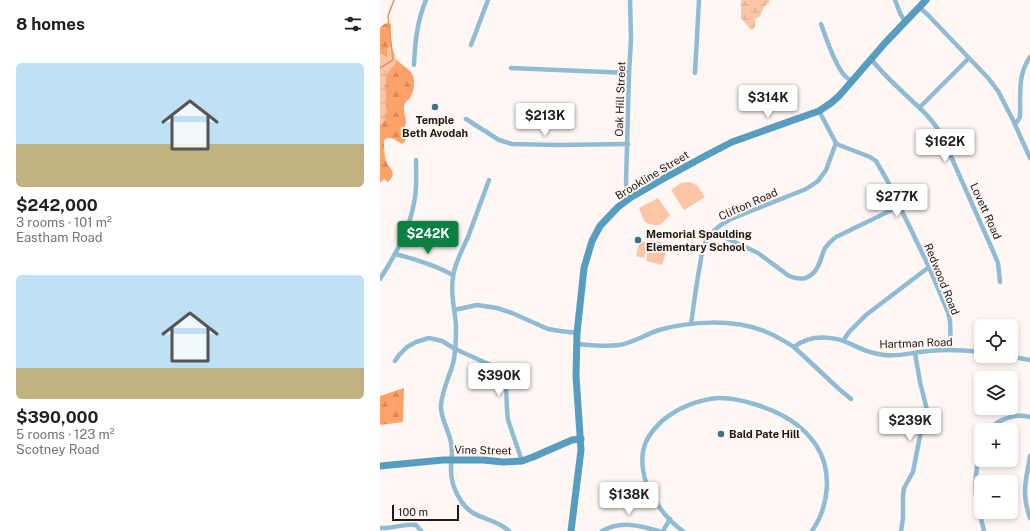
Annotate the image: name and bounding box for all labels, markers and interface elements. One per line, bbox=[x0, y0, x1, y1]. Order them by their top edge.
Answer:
icon: filters bbox=[342, 13, 364, 35]
text: 8 homes bbox=[16, 14, 85, 34]
street label: Oak Hill Street bbox=[613, 61, 627, 137]
pin: $314K bbox=[740, 85, 796, 119]
icon: home bbox=[154, 89, 226, 161]
text: $314K bbox=[748, 90, 788, 105]
marker: Temple Beth Avodah bbox=[430, 102, 440, 112]
pin: $213K bbox=[517, 103, 573, 137]
text: $213K bbox=[525, 108, 565, 123]
place label: Temple Beth Avodah bbox=[402, 114, 468, 139]
pin: $162K bbox=[917, 129, 973, 163]
text: $162K bbox=[925, 134, 965, 149]
street label: Brookline Street bbox=[613, 148, 691, 202]
street label: Lovett Road bbox=[968, 181, 1004, 241]
pin: $277K bbox=[869, 184, 925, 218]
street label: Clifton Road bbox=[717, 186, 779, 222]
text: $277K bbox=[876, 189, 918, 204]
text: $242,000 bbox=[16, 195, 98, 215]
text: 3 rooms · 101 m² bbox=[16, 215, 112, 230]
pin: $242K bbox=[400, 221, 456, 255]
text: $242K bbox=[406, 226, 450, 241]
place label: Memorial Spaulding Elementary School bbox=[646, 228, 752, 253]
text: Eastham Road bbox=[16, 230, 102, 245]
marker: Memorial Spaulding Elementary School bbox=[633, 235, 643, 245]
street label: Redwood Road bbox=[922, 241, 962, 317]
icon: home bbox=[154, 301, 226, 373]
map controls bbox=[974, 319, 1018, 519]
button: locate bbox=[974, 319, 1018, 363]
street label: Hartman Road bbox=[879, 336, 953, 350]
pin: $390K bbox=[471, 363, 527, 397]
text: $390K bbox=[477, 368, 521, 383]
button: layers bbox=[974, 371, 1018, 415]
text: $390,000 bbox=[16, 407, 98, 427]
pin: $239K bbox=[882, 408, 938, 442]
text: $239K bbox=[888, 413, 932, 428]
button: + bbox=[974, 423, 1018, 467]
text: 5 rooms · 123 m² bbox=[16, 427, 115, 442]
place label: Bald Pate Hill bbox=[729, 428, 800, 440]
marker: Bald Pate Hill bbox=[716, 429, 726, 439]
text: Scotney Road bbox=[16, 442, 99, 457]
street label: Vine Street bbox=[454, 443, 512, 457]
button: − bbox=[974, 475, 1018, 519]
pin: $138K bbox=[601, 482, 657, 516]
text: $138K bbox=[608, 487, 650, 502]
scale bar bbox=[392, 503, 459, 522]
text: 100 m bbox=[398, 506, 428, 518]

